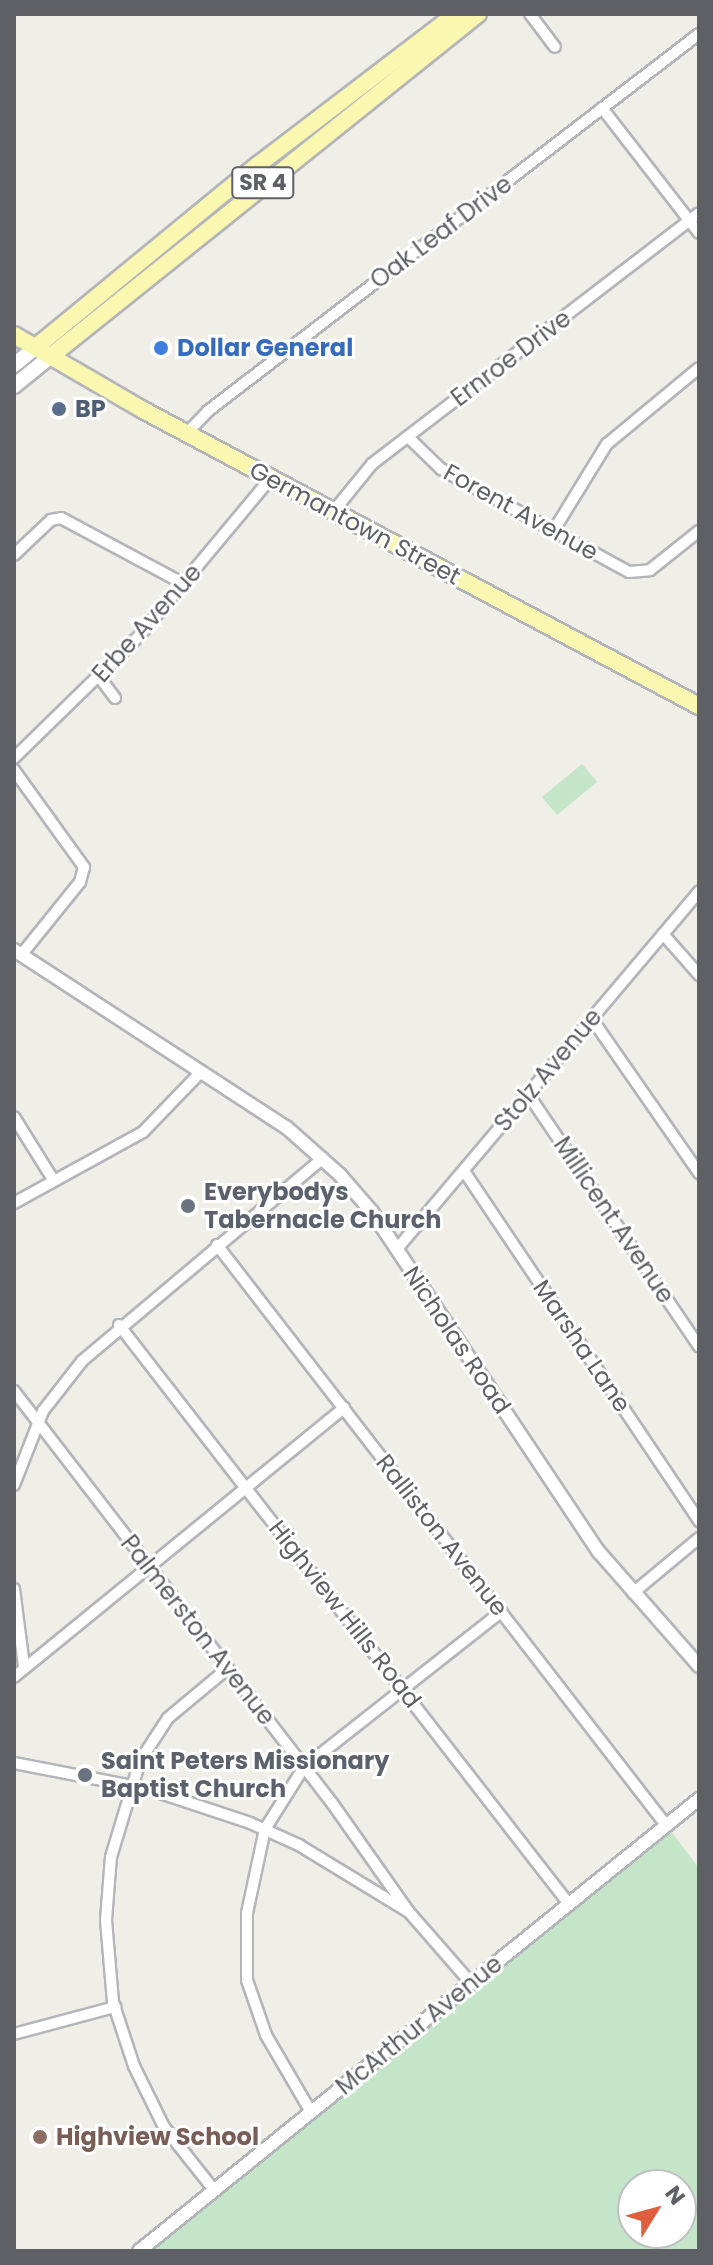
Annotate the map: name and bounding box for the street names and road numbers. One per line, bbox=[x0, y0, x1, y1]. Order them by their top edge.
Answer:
road number: SR 4 bbox=[231, 165, 295, 201]
street label: Oak Leaf Drive bbox=[365, 169, 517, 295]
street label: Ernroe Drive bbox=[445, 304, 577, 412]
street label: Germantown Street bbox=[245, 455, 465, 591]
street label: Forent Avenue bbox=[439, 458, 603, 566]
street label: Erbe Avenue bbox=[86, 558, 208, 688]
street label: Stolz Avenue bbox=[488, 1003, 608, 1137]
street label: Millicent Avenue bbox=[548, 1131, 680, 1309]
street label: Nicholas Road bbox=[397, 1261, 517, 1419]
street label: Marsha Lane bbox=[527, 1274, 637, 1418]
street label: Ralliston Avenue bbox=[370, 1448, 514, 1622]
street label: Highview Hills Road bbox=[263, 1514, 427, 1714]
street label: Palmerston Avenue bbox=[115, 1529, 281, 1731]
street label: McArthur Avenue bbox=[330, 1949, 508, 2101]

